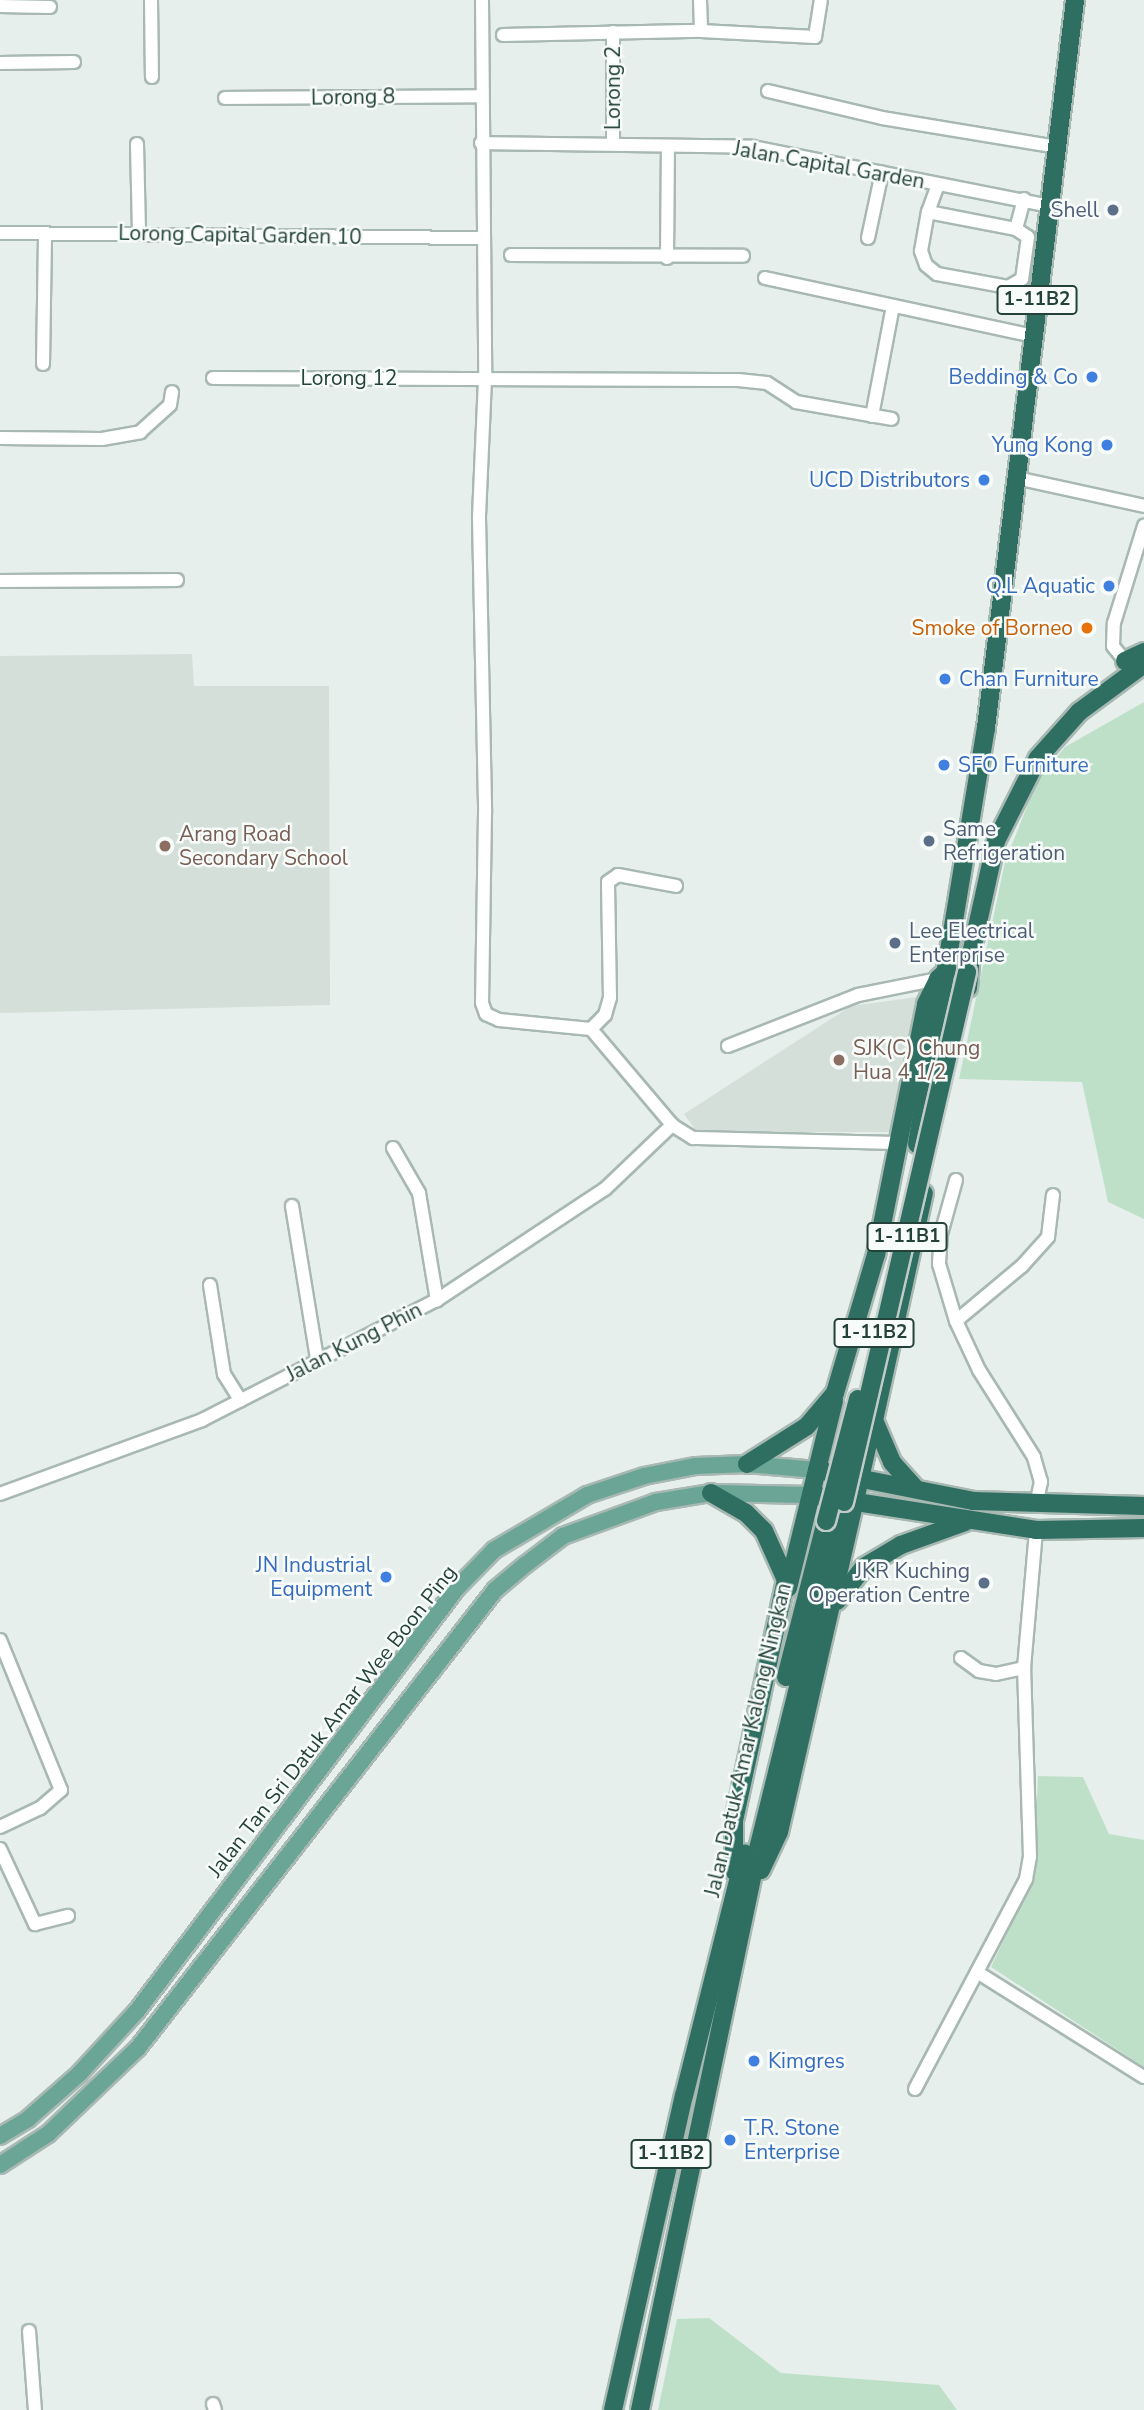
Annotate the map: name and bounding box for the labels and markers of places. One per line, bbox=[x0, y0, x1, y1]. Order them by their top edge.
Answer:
place label: Shell bbox=[1051, 197, 1099, 223]
marker: Shell bbox=[1105, 202, 1121, 218]
place label: Bedding & Co bbox=[949, 364, 1078, 390]
marker: Bedding & Co bbox=[1084, 369, 1100, 385]
place label: Yung Kong bbox=[992, 432, 1093, 458]
marker: Yung Kong bbox=[1099, 437, 1115, 453]
place label: UCD Distributors bbox=[809, 467, 970, 493]
marker: UCD Distributors bbox=[976, 472, 992, 488]
place label: Q.L Aquatic bbox=[986, 573, 1095, 599]
marker: Q.L Aquatic bbox=[1101, 578, 1117, 594]
place label: Smoke of Borneo bbox=[912, 615, 1073, 641]
marker: Smoke of Borneo bbox=[1079, 620, 1095, 636]
place label: Chan Furniture bbox=[959, 666, 1099, 692]
marker: Chan Furniture bbox=[937, 671, 953, 687]
place label: SFO Furniture bbox=[958, 752, 1089, 778]
marker: SFO Furniture bbox=[936, 757, 952, 773]
place label: Same Refrigeration bbox=[943, 816, 1065, 866]
place label: Arang Road Secondary School bbox=[179, 821, 348, 871]
marker: Same Refrigeration bbox=[921, 833, 937, 849]
marker: Arang Road Secondary School bbox=[157, 838, 173, 854]
place label: Lee Electrical Enterprise bbox=[909, 918, 1034, 968]
marker: Lee Electrical Enterprise bbox=[887, 935, 903, 951]
place label: SJK(C) Chung Hua 4 1/2 bbox=[853, 1035, 980, 1085]
marker: SJK(C) Chung Hua 4 1/2 bbox=[831, 1052, 847, 1068]
place label: JN Industrial Equipment bbox=[256, 1552, 372, 1602]
place label: JKR Kuching Operation Centre bbox=[808, 1558, 970, 1608]
marker: JN Industrial Equipment bbox=[378, 1569, 394, 1585]
marker: JKR Kuching Operation Centre bbox=[976, 1575, 992, 1591]
place label: Kimgres bbox=[768, 2048, 845, 2074]
marker: Kimgres bbox=[746, 2053, 762, 2069]
place label: T.R. Stone Enterprise bbox=[744, 2115, 840, 2165]
marker: T.R. Stone Enterprise bbox=[722, 2132, 738, 2148]

